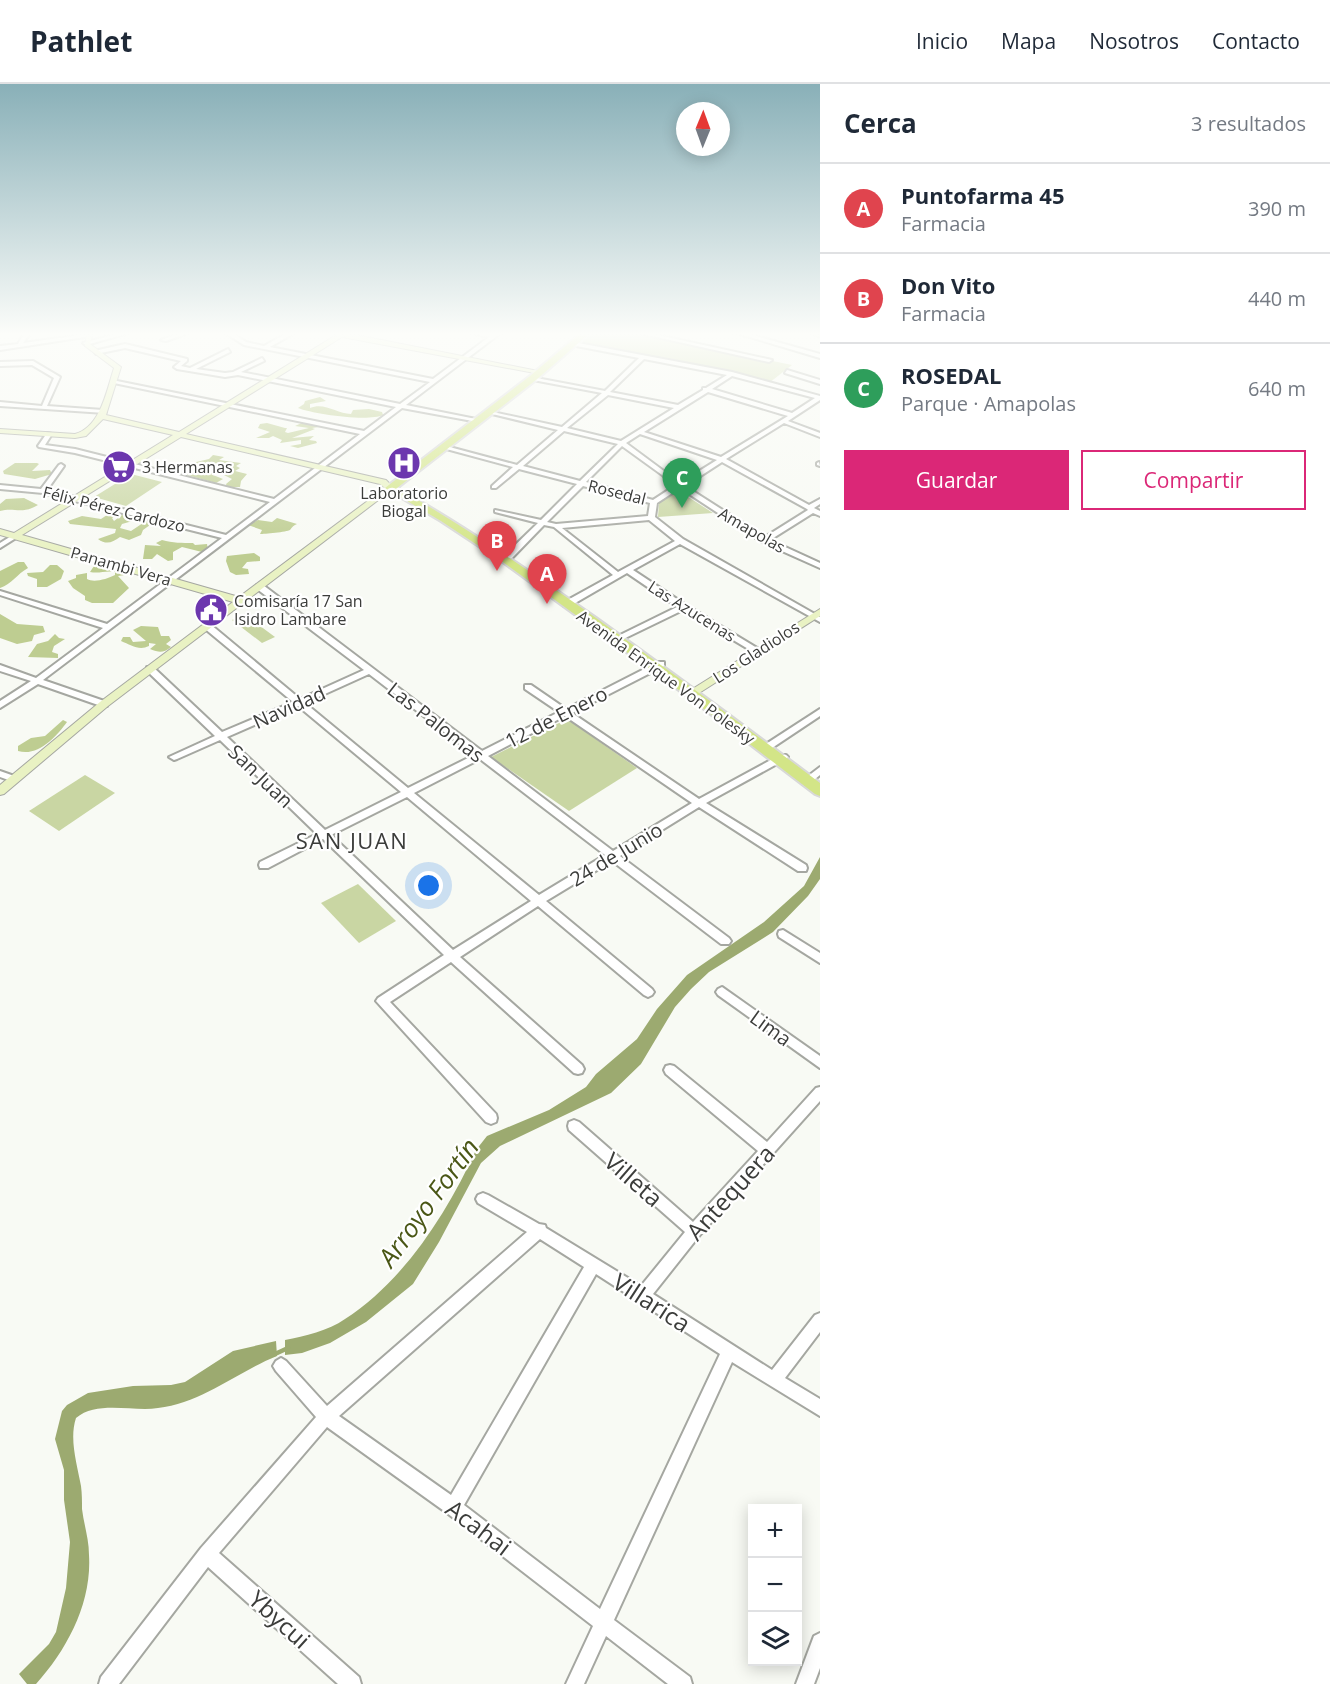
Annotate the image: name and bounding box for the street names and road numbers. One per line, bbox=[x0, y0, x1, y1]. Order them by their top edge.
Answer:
street label: Rosedal bbox=[586, 474, 648, 510]
street label: Félix Pérez Cardozo bbox=[41, 481, 187, 537]
street label: Amapolas bbox=[715, 502, 789, 558]
street label: Panambi Vera bbox=[68, 541, 174, 591]
street label: Las Azucenas bbox=[644, 575, 740, 647]
street label: Avenida Enrique Von Polesky bbox=[572, 605, 760, 750]
street label: Los Gladiolos bbox=[708, 616, 804, 688]
street label: Las Palomas bbox=[382, 676, 490, 768]
street label: Navidad bbox=[248, 679, 330, 735]
street label: 12 de Enero bbox=[500, 680, 612, 754]
street label: San Juan bbox=[223, 738, 299, 814]
street label: 24 de Junio bbox=[565, 816, 667, 892]
street label: Lima bbox=[745, 1004, 797, 1052]
street label: Antequera bbox=[678, 1137, 782, 1247]
street label: Villeta bbox=[598, 1144, 670, 1214]
street label: Villarica bbox=[607, 1265, 697, 1339]
street label: Acahai bbox=[439, 1492, 519, 1562]
street label: Ybycui bbox=[242, 1583, 318, 1655]

